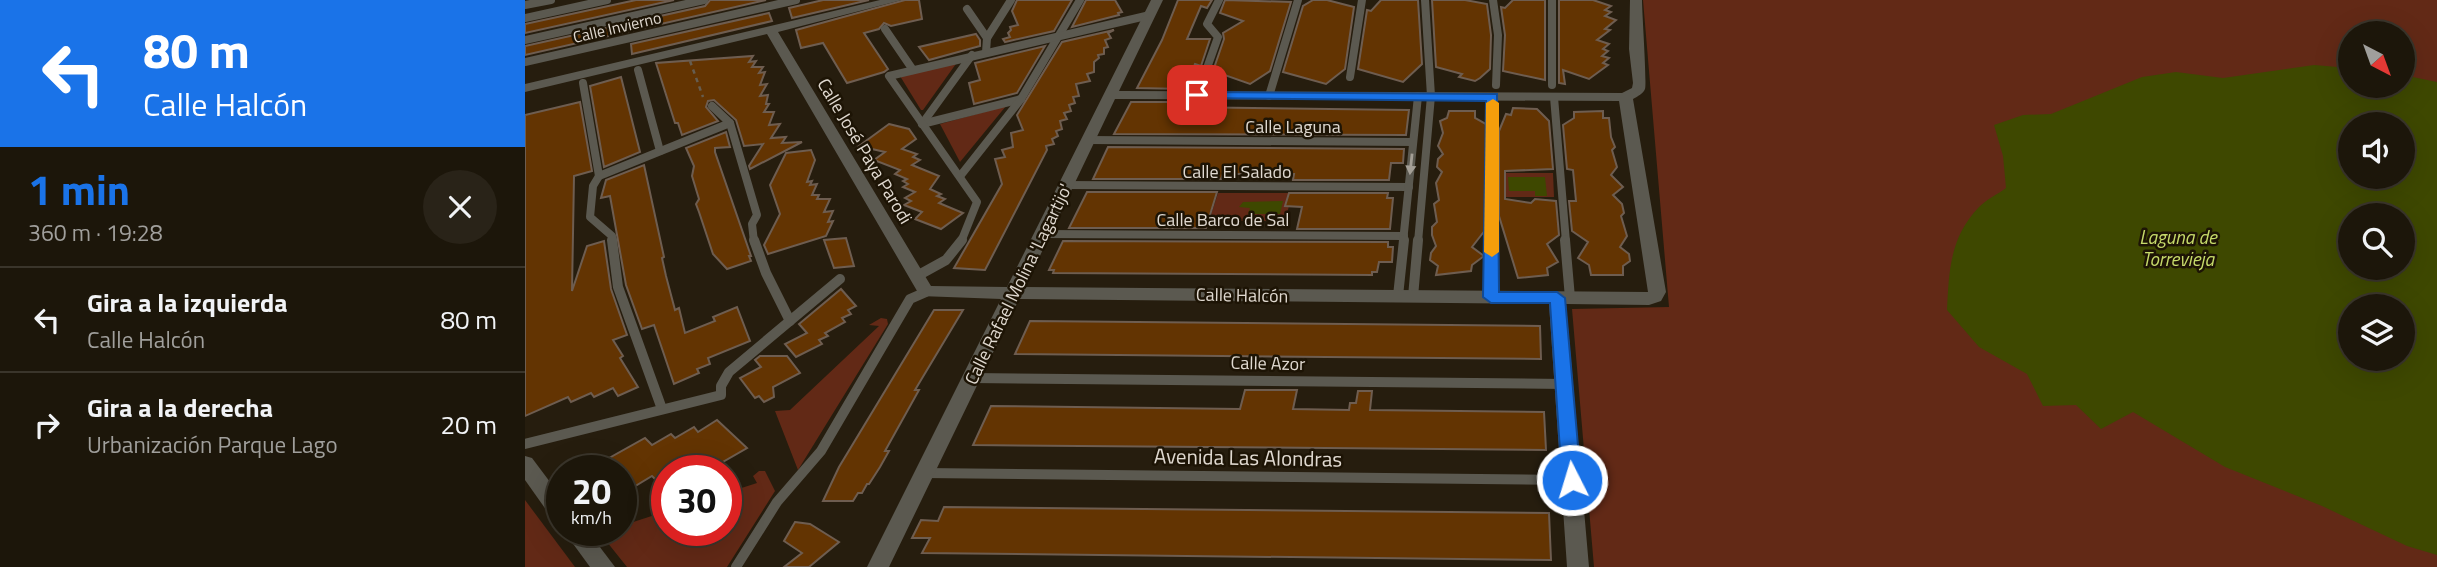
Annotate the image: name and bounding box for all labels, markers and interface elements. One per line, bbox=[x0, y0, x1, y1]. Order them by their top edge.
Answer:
street label: Calle Invierno bbox=[570, 5, 664, 49]
text: 80 m bbox=[143, 12, 250, 87]
north arrow bbox=[2338, 21, 2415, 98]
map controls bbox=[2338, 21, 2415, 371]
icon: left bbox=[28, 28, 119, 119]
pin bbox=[1167, 65, 1227, 125]
street label: Calle José Paya Parodi bbox=[811, 73, 919, 229]
icon: arrive bbox=[1178, 76, 1216, 114]
text: Calle Halcón bbox=[143, 80, 307, 128]
button: sound bbox=[2338, 112, 2415, 189]
street label: Calle Laguna bbox=[1245, 113, 1341, 140]
one-way arrow bbox=[1405, 153, 1416, 175]
text: 1 min bbox=[28, 157, 130, 221]
street label: Calle El Salado bbox=[1182, 158, 1292, 185]
button: close bbox=[423, 170, 497, 244]
street label: Calle Rafael Molina 'Lagartijo' bbox=[957, 179, 1079, 389]
button: search bbox=[2338, 203, 2415, 280]
street label: Calle Barco de Sal bbox=[1156, 206, 1290, 233]
text: 360 m · 19:28 bbox=[28, 215, 163, 250]
water label: Laguna de Torrevieja bbox=[2139, 222, 2218, 273]
street label: Calle Halcón bbox=[1196, 281, 1288, 309]
text: Gira a la izquierda bbox=[87, 283, 288, 322]
button: layers bbox=[2338, 294, 2415, 371]
text: 80 m bbox=[440, 300, 497, 339]
icon: left bbox=[28, 301, 66, 339]
text: Calle Halcón bbox=[87, 322, 205, 357]
street label: Calle Azor bbox=[1230, 349, 1306, 377]
text: Gira a la derecha bbox=[87, 388, 273, 427]
text: 20 m bbox=[440, 405, 497, 444]
icon: right bbox=[28, 406, 66, 444]
text: Urbanización Parque Lago bbox=[87, 427, 338, 462]
street label: Avenida Las Alondras bbox=[1154, 439, 1342, 475]
position arrow bbox=[1535, 443, 1609, 517]
speed limit sign: 30 bbox=[651, 455, 742, 546]
text: 20 bbox=[572, 464, 611, 518]
text: km/h bbox=[571, 504, 612, 531]

